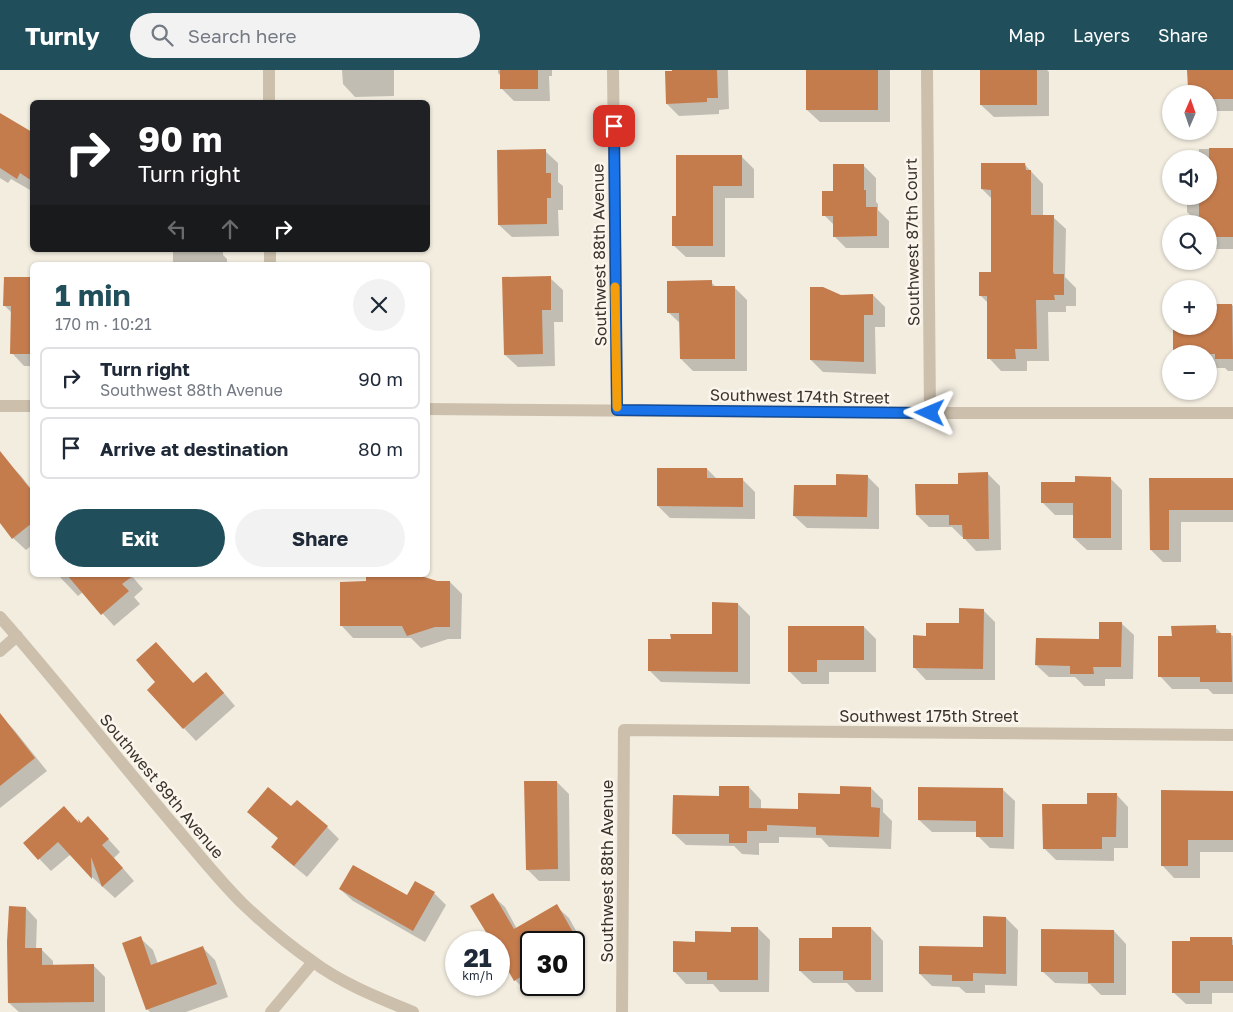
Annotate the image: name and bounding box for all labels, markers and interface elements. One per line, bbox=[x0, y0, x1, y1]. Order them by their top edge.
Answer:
search box bbox=[130, 13, 480, 58]
text: Turnly bbox=[25, 21, 100, 50]
icon: search bbox=[148, 21, 176, 49]
text: Search here bbox=[188, 24, 297, 47]
text: Map bbox=[1008, 24, 1045, 46]
text: Layers bbox=[1073, 24, 1130, 46]
text: Share bbox=[1158, 24, 1208, 46]
north arrow bbox=[1162, 85, 1218, 140]
map controls bbox=[1162, 85, 1217, 400]
pin bbox=[593, 105, 635, 147]
icon: arrive bbox=[600, 112, 628, 140]
text: 90 m bbox=[138, 118, 222, 160]
icon: right bbox=[55, 120, 120, 185]
button: sound bbox=[1162, 150, 1217, 205]
street label: Southwest 87th Court bbox=[901, 158, 923, 326]
text: Turn right bbox=[138, 160, 241, 187]
street label: Southwest 88th Avenue bbox=[587, 163, 611, 347]
icon: left bbox=[163, 215, 191, 243]
icon: ahead bbox=[216, 215, 244, 243]
icon: right bbox=[269, 215, 297, 243]
button: search bbox=[1162, 215, 1217, 270]
text: 1 min bbox=[55, 277, 131, 313]
button: close bbox=[353, 279, 405, 331]
button: + bbox=[1162, 280, 1217, 335]
text: 170 m · 10:21 bbox=[55, 314, 152, 334]
button: − bbox=[1162, 345, 1217, 400]
text: Turn right bbox=[100, 357, 190, 380]
icon: right bbox=[57, 364, 85, 392]
text: 90 m bbox=[358, 367, 403, 390]
text: Southwest 88th Avenue bbox=[100, 380, 283, 400]
street label: Southwest 174th Street bbox=[710, 384, 890, 408]
position arrow bbox=[903, 386, 955, 438]
icon: arrive bbox=[57, 434, 85, 462]
text: Arrive at destination bbox=[100, 437, 288, 460]
text: 80 m bbox=[358, 437, 403, 460]
button: Exit bbox=[55, 509, 225, 567]
button: Share bbox=[235, 509, 405, 567]
street label: Southwest 175th Street bbox=[839, 706, 1019, 726]
street label: Southwest 89th Avenue bbox=[96, 710, 228, 862]
street label: Southwest 88th Avenue bbox=[597, 780, 617, 962]
speed limit sign: 30 bbox=[520, 931, 585, 996]
text: 21 bbox=[463, 942, 492, 973]
text: km/h bbox=[462, 968, 493, 983]

